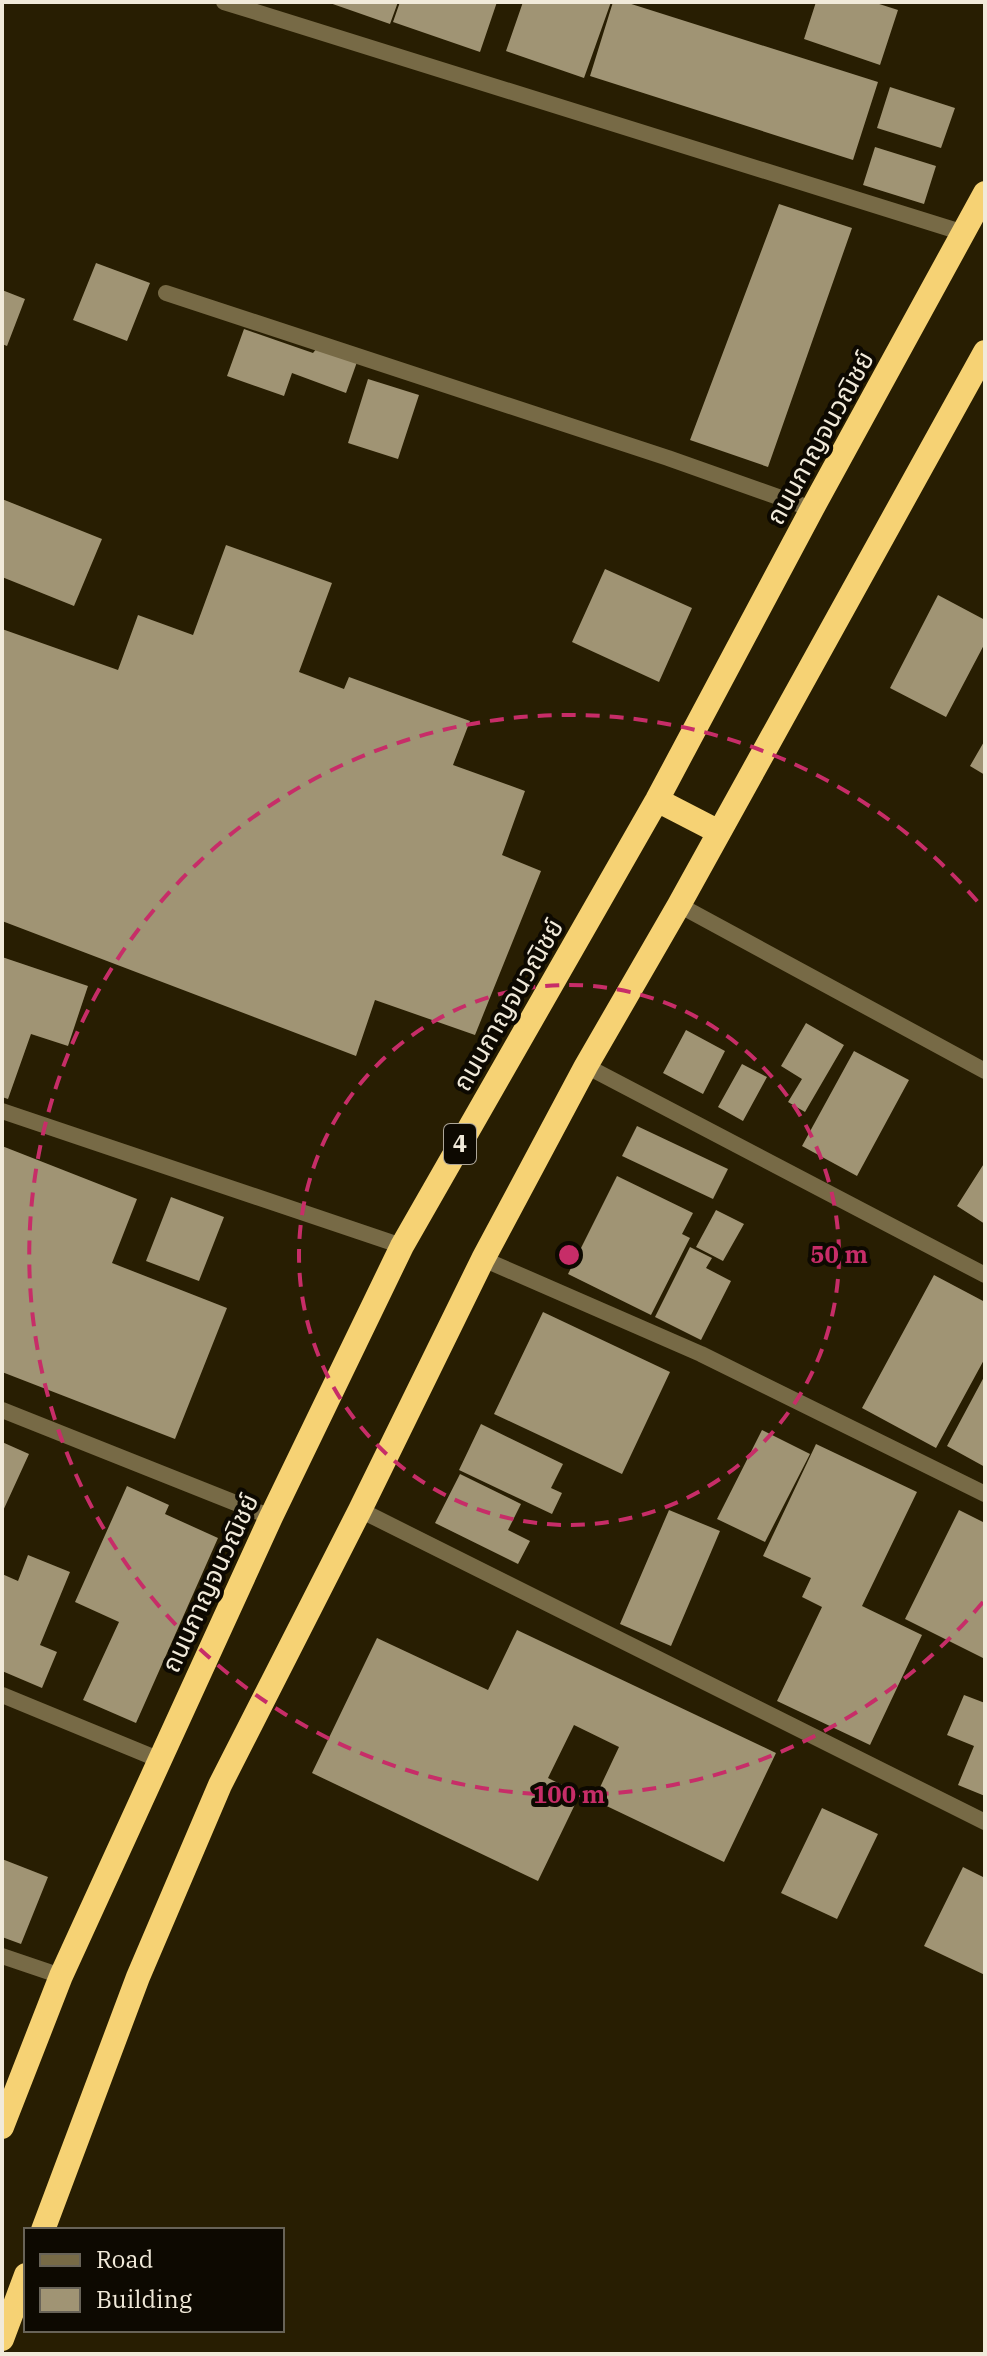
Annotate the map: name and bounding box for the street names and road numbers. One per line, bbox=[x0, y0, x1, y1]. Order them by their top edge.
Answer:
street label: ถนนกาญจนวณิชย์ bbox=[757, 345, 881, 530]
street label: ถนนกาญจนวณิชย์ bbox=[444, 912, 570, 1097]
road number: 4 bbox=[444, 1124, 476, 1164]
street label: ถนนกาญจนวณิชย์ bbox=[153, 1488, 265, 1677]

